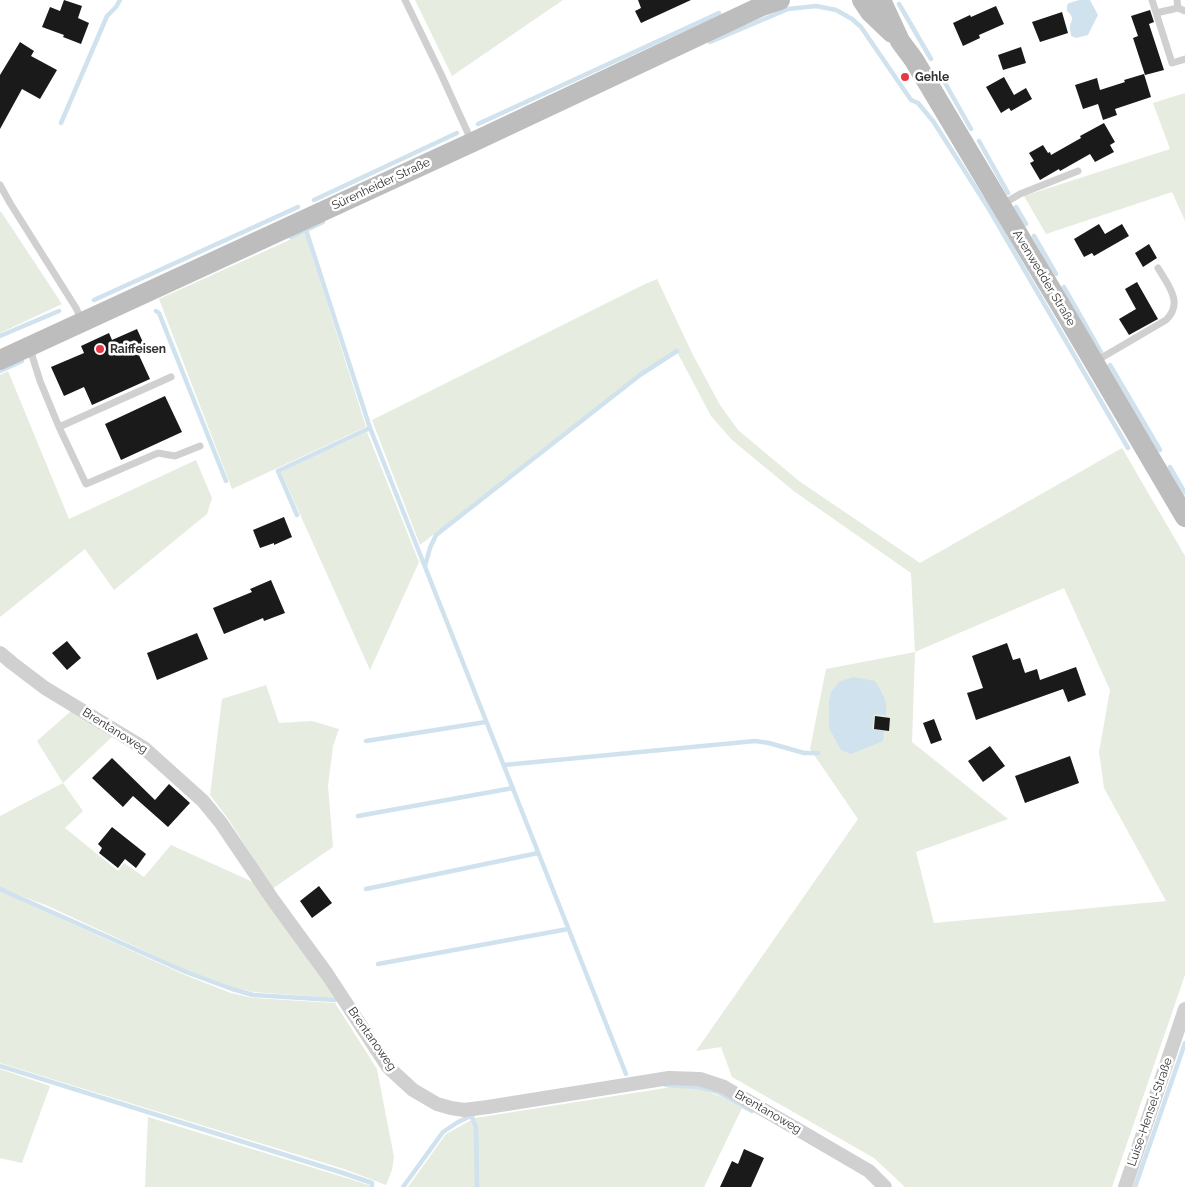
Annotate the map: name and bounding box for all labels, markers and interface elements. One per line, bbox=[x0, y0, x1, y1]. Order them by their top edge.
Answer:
place label: Gehle bbox=[915, 70, 949, 84]
marker: Gehle bbox=[899, 71, 911, 83]
street label: Sürenheider Straße bbox=[330, 155, 432, 213]
street label: Avenwedder Straße bbox=[1010, 227, 1078, 329]
place label: Raiffeisen bbox=[110, 342, 166, 356]
marker: Raiffeisen bbox=[94, 343, 106, 355]
street label: Brentanoweg bbox=[80, 705, 150, 757]
street label: Brentanoweg bbox=[345, 1004, 399, 1074]
street label: Luise-Hensel-Straße bbox=[1125, 1056, 1175, 1168]
street label: Brentanoweg bbox=[732, 1087, 804, 1137]

